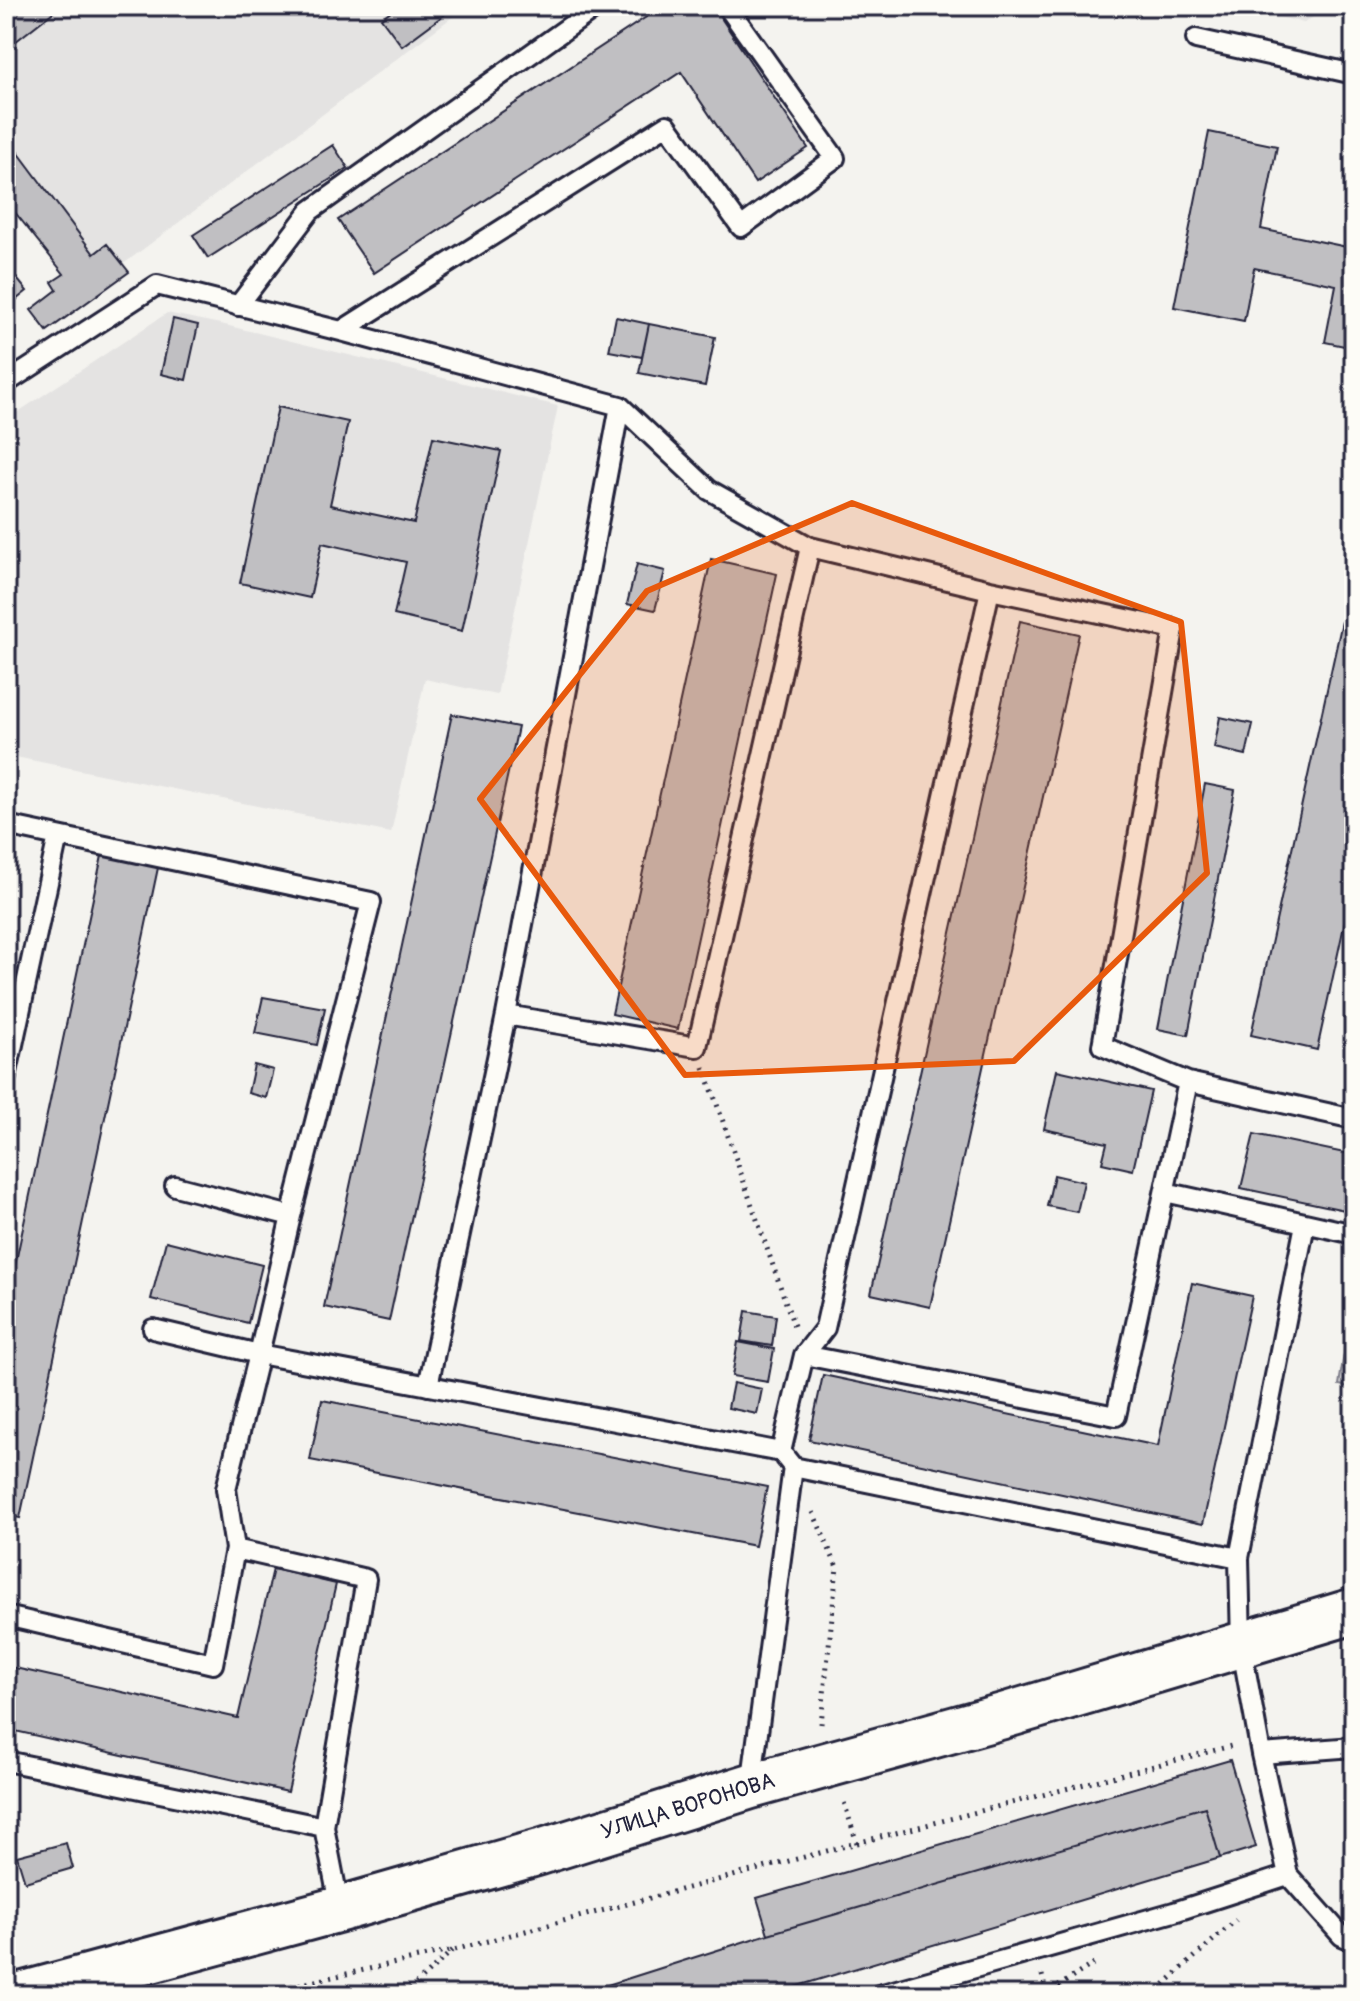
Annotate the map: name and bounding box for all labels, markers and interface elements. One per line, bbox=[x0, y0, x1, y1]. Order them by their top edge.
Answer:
street label: УЛИЦА ВОРОНОВА bbox=[598, 1766, 778, 1846]

